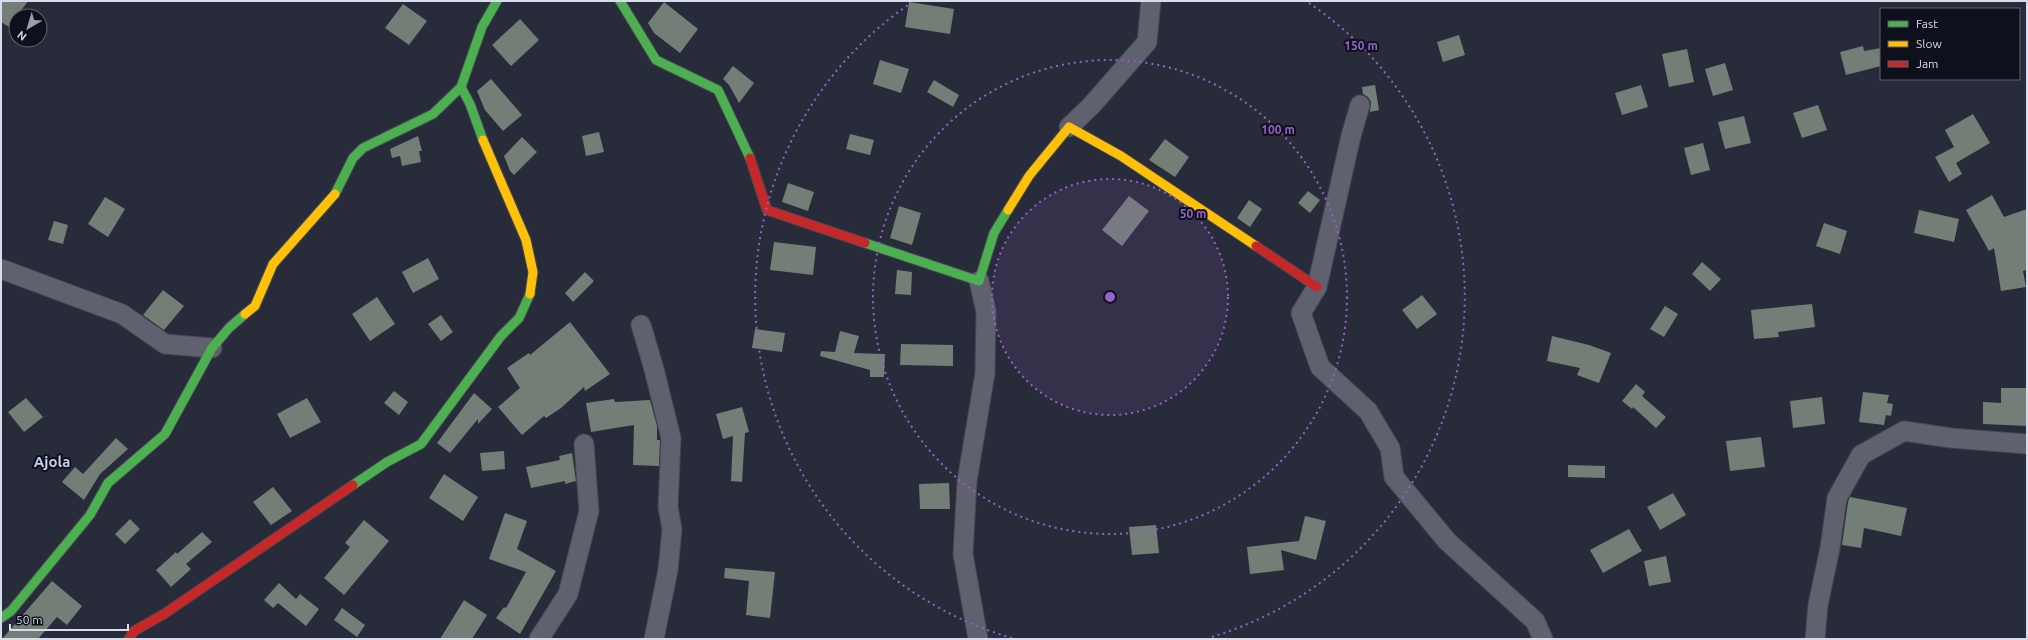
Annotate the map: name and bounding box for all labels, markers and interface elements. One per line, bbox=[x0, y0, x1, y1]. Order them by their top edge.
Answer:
north arrow bbox=[8, 8, 48, 48]
legend bbox=[1880, 8, 2020, 80]
text: Fast bbox=[1916, 17, 1938, 30]
text: N bbox=[15, 29, 29, 43]
text: Slow bbox=[1916, 37, 1942, 50]
text: 150 m bbox=[1344, 39, 1378, 52]
text: Jam bbox=[1916, 57, 1938, 70]
text: 100 m bbox=[1261, 123, 1295, 136]
text: 50 m bbox=[1180, 207, 1206, 220]
centre of rings bbox=[1103, 290, 1117, 304]
district label: Ajola bbox=[34, 453, 70, 470]
scale bar bbox=[10, 606, 128, 632]
text: 50 m bbox=[16, 613, 43, 626]

